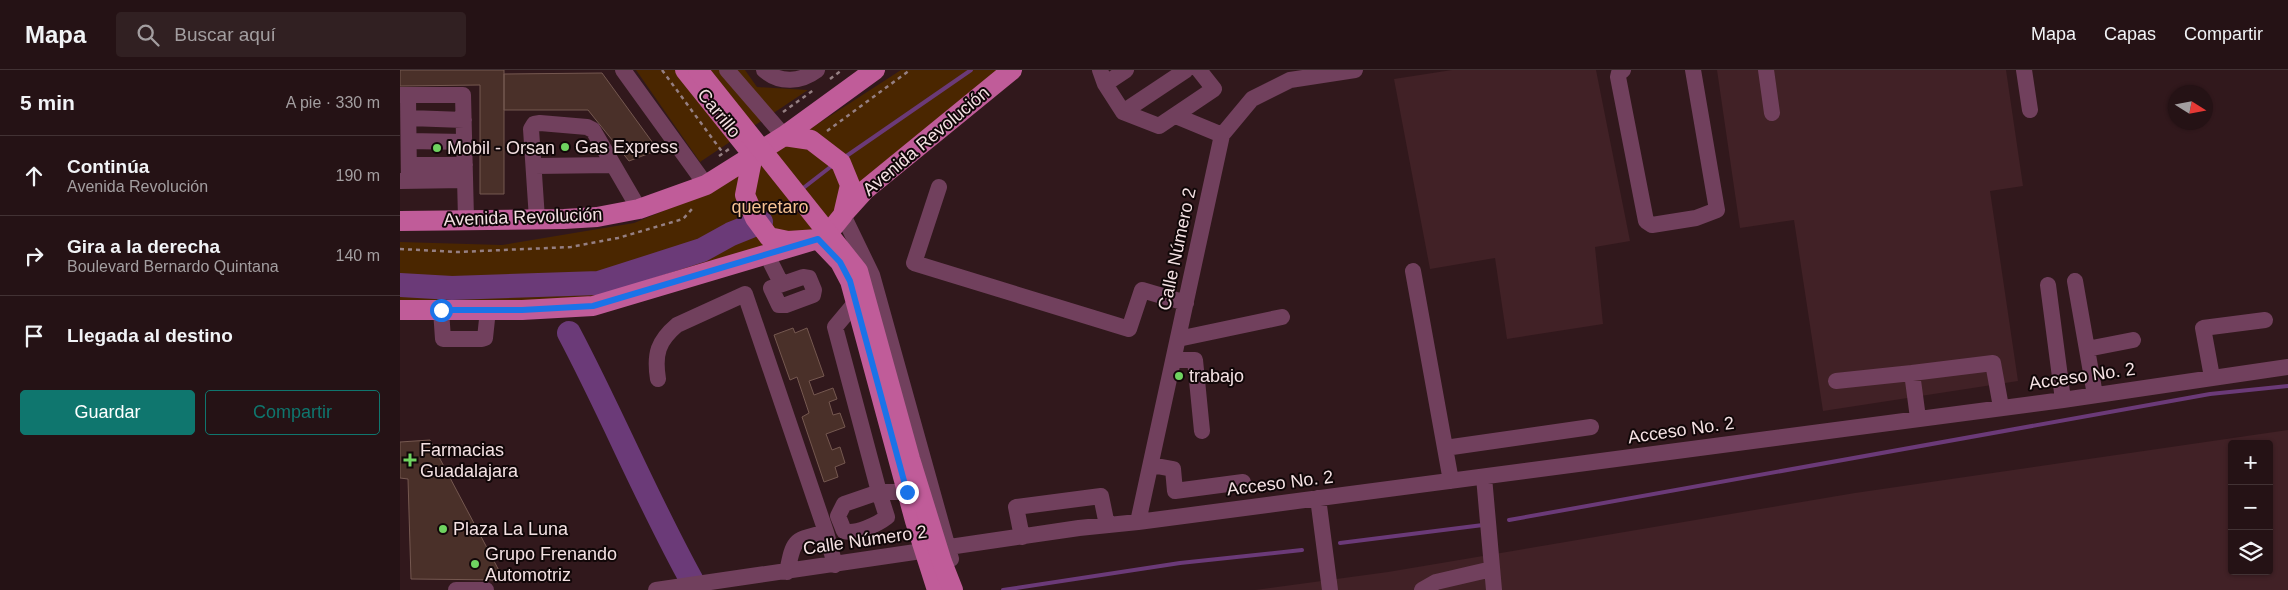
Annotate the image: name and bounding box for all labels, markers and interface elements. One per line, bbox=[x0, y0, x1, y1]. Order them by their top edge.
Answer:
search box bbox=[116, 12, 466, 57]
text: Mapa bbox=[25, 21, 86, 48]
icon: search bbox=[134, 21, 162, 49]
text: Buscar aquí bbox=[174, 24, 276, 45]
text: Mapa bbox=[2031, 24, 2076, 44]
text: Capas bbox=[2104, 24, 2156, 44]
text: Compartir bbox=[2184, 24, 2263, 44]
street label: Avenida Revolución bbox=[859, 82, 993, 200]
street label: Carrillo bbox=[693, 85, 745, 141]
north arrow bbox=[2168, 85, 2213, 130]
text: 5 min bbox=[20, 91, 75, 114]
text: A pie · 330 m bbox=[286, 94, 380, 111]
place label: Gas Express bbox=[575, 137, 678, 157]
place label: Mobil - Orsan bbox=[447, 138, 555, 158]
marker: Gas Express bbox=[559, 141, 571, 153]
marker: Mobil - Orsan bbox=[431, 142, 443, 154]
text: Continúa bbox=[67, 156, 149, 177]
icon: ahead bbox=[20, 162, 48, 190]
text: 190 m bbox=[336, 167, 380, 184]
text: Avenida Revolución bbox=[67, 178, 208, 195]
street label: Calle Número 2 bbox=[1154, 186, 1200, 312]
park label: queretaro bbox=[731, 197, 809, 217]
street label: Avenida Revolución bbox=[443, 204, 603, 230]
text: Gira a la derecha bbox=[67, 236, 220, 257]
icon: right bbox=[20, 242, 48, 270]
text: 140 m bbox=[336, 247, 380, 264]
text: Boulevard Bernardo Quintana bbox=[67, 258, 279, 275]
route start bbox=[430, 299, 453, 322]
icon: arrive bbox=[20, 322, 48, 350]
text: Llegada al destino bbox=[67, 325, 233, 346]
street label: Acceso No. 2 bbox=[2028, 359, 2136, 393]
place label: trabajo bbox=[1189, 366, 1244, 386]
marker: trabajo bbox=[1173, 370, 1185, 382]
button: Guardar bbox=[20, 390, 195, 435]
button: Compartir bbox=[205, 390, 380, 435]
street label: Acceso No. 2 bbox=[1627, 413, 1735, 447]
place label: Farmacias Guadalajara bbox=[420, 440, 519, 481]
map controls bbox=[2228, 440, 2273, 575]
button: + bbox=[2228, 440, 2273, 485]
marker: Farmacias Guadalajara bbox=[404, 454, 416, 466]
street label: Acceso No. 2 bbox=[1226, 467, 1334, 499]
route end bbox=[896, 481, 919, 504]
button: − bbox=[2228, 485, 2273, 530]
place label: Plaza La Luna bbox=[453, 519, 569, 539]
street label: Calle Número 2 bbox=[802, 521, 928, 559]
marker: Plaza La Luna bbox=[437, 523, 449, 535]
button: layers bbox=[2228, 530, 2273, 575]
place label: Grupo Frenando Automotriz bbox=[485, 544, 617, 585]
marker: Grupo Frenando Automotriz bbox=[469, 558, 481, 570]

